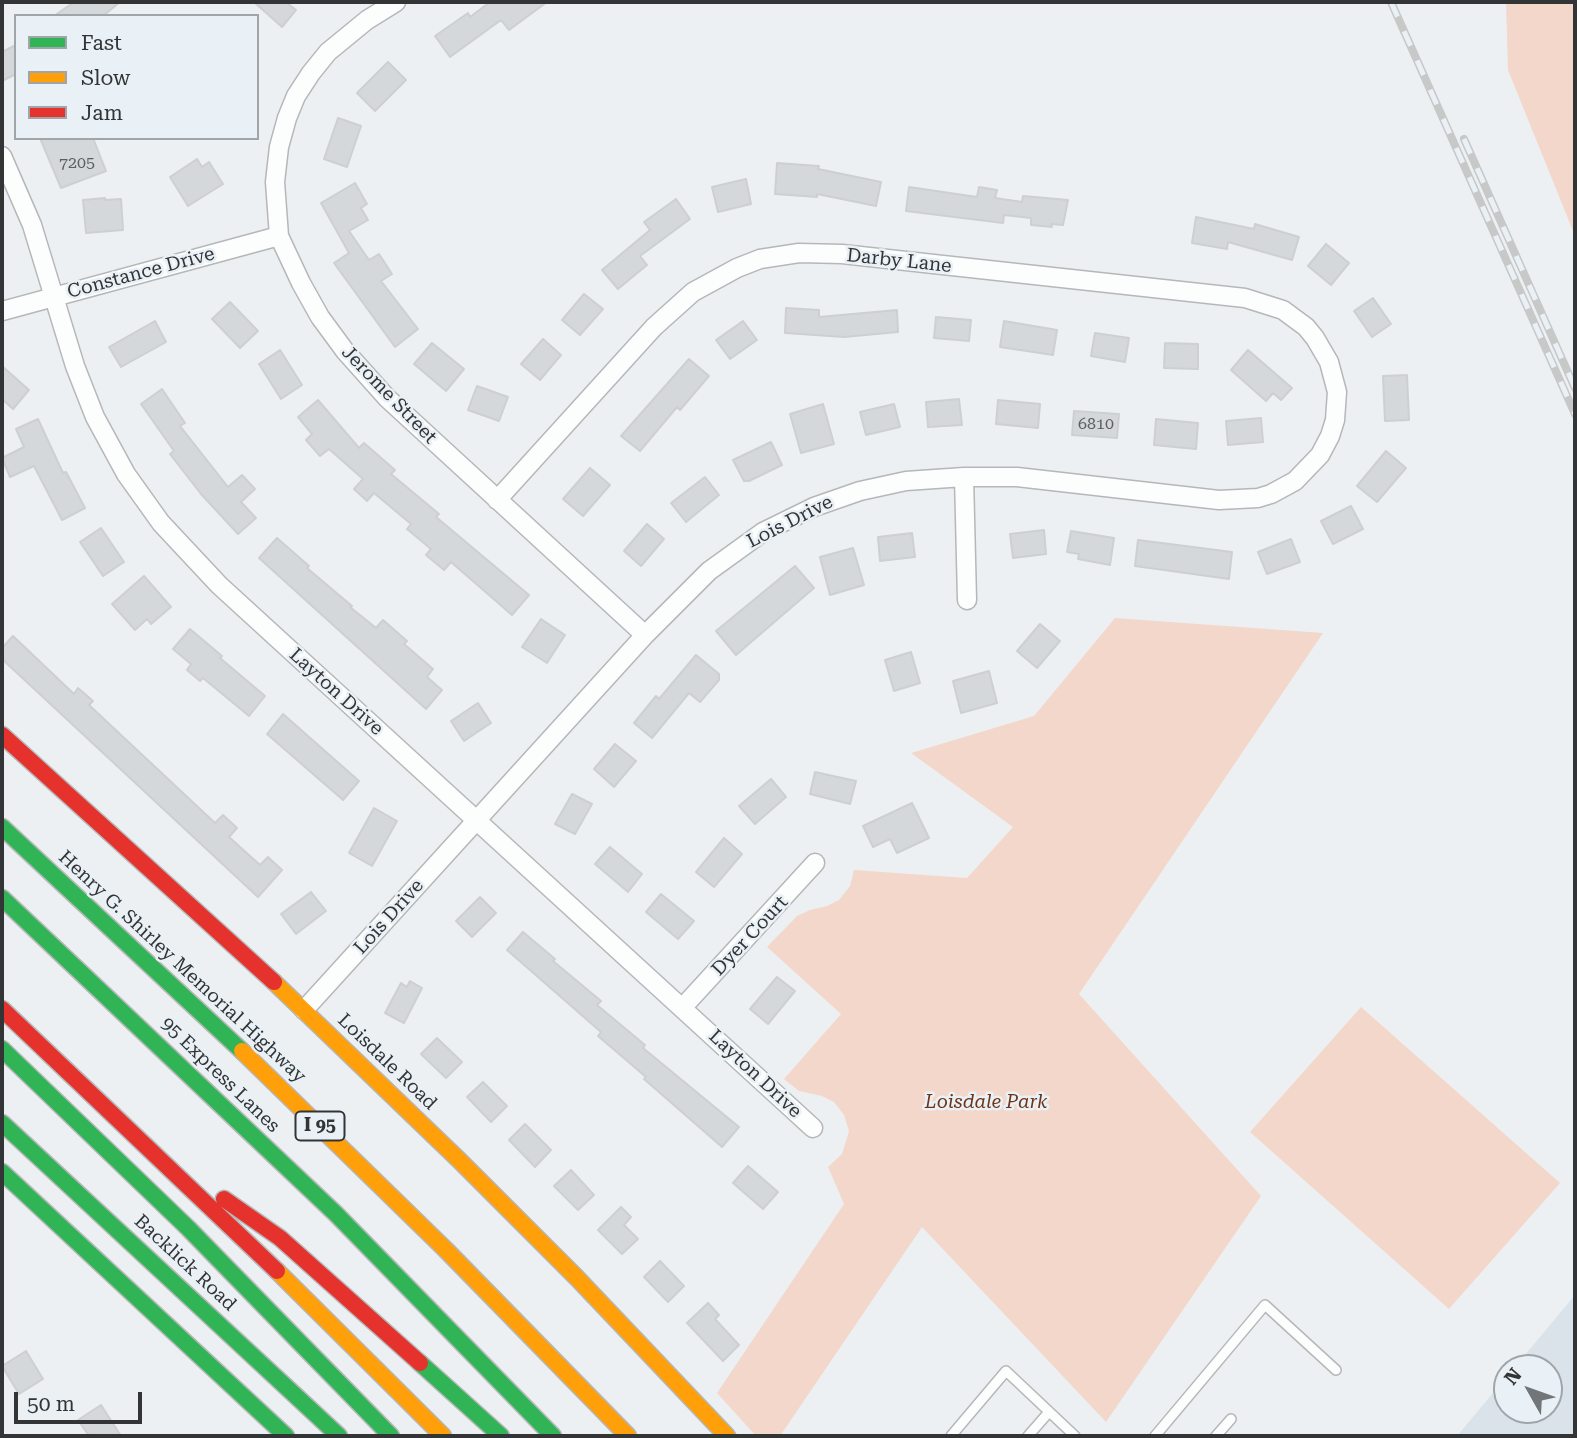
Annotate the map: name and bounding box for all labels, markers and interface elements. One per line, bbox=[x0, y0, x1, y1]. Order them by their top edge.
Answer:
legend bbox=[14, 14, 259, 140]
text: Fast bbox=[81, 31, 122, 55]
text: Slow bbox=[81, 66, 130, 90]
text: Jam bbox=[81, 101, 123, 125]
house number: 7205 bbox=[59, 153, 95, 173]
street label: Constance Drive bbox=[65, 242, 217, 304]
street label: Darby Lane bbox=[845, 244, 953, 278]
street label: Jerome Street bbox=[337, 341, 441, 449]
house number: 6810 bbox=[1078, 414, 1114, 434]
street label: Lois Drive bbox=[743, 491, 837, 553]
street label: Layton Drive bbox=[284, 644, 388, 740]
street label: Henry G. Shirley Memorial Highway bbox=[54, 846, 310, 1088]
street label: Lois Drive bbox=[349, 875, 429, 959]
street label: Dyer Court bbox=[707, 891, 793, 981]
street label: Loisdale Road bbox=[333, 1009, 441, 1115]
street label: 95 Express Lanes bbox=[156, 1012, 284, 1138]
street label: Layton Drive bbox=[704, 1025, 806, 1123]
park label: Loisdale Park bbox=[925, 1091, 1047, 1113]
road number: I 95 bbox=[296, 1112, 344, 1140]
street label: Backlick Road bbox=[129, 1210, 241, 1316]
north arrow bbox=[1493, 1354, 1563, 1424]
text: N bbox=[1500, 1363, 1527, 1389]
scale bar bbox=[18, 1378, 145, 1422]
text: 50 m bbox=[27, 1392, 75, 1416]

